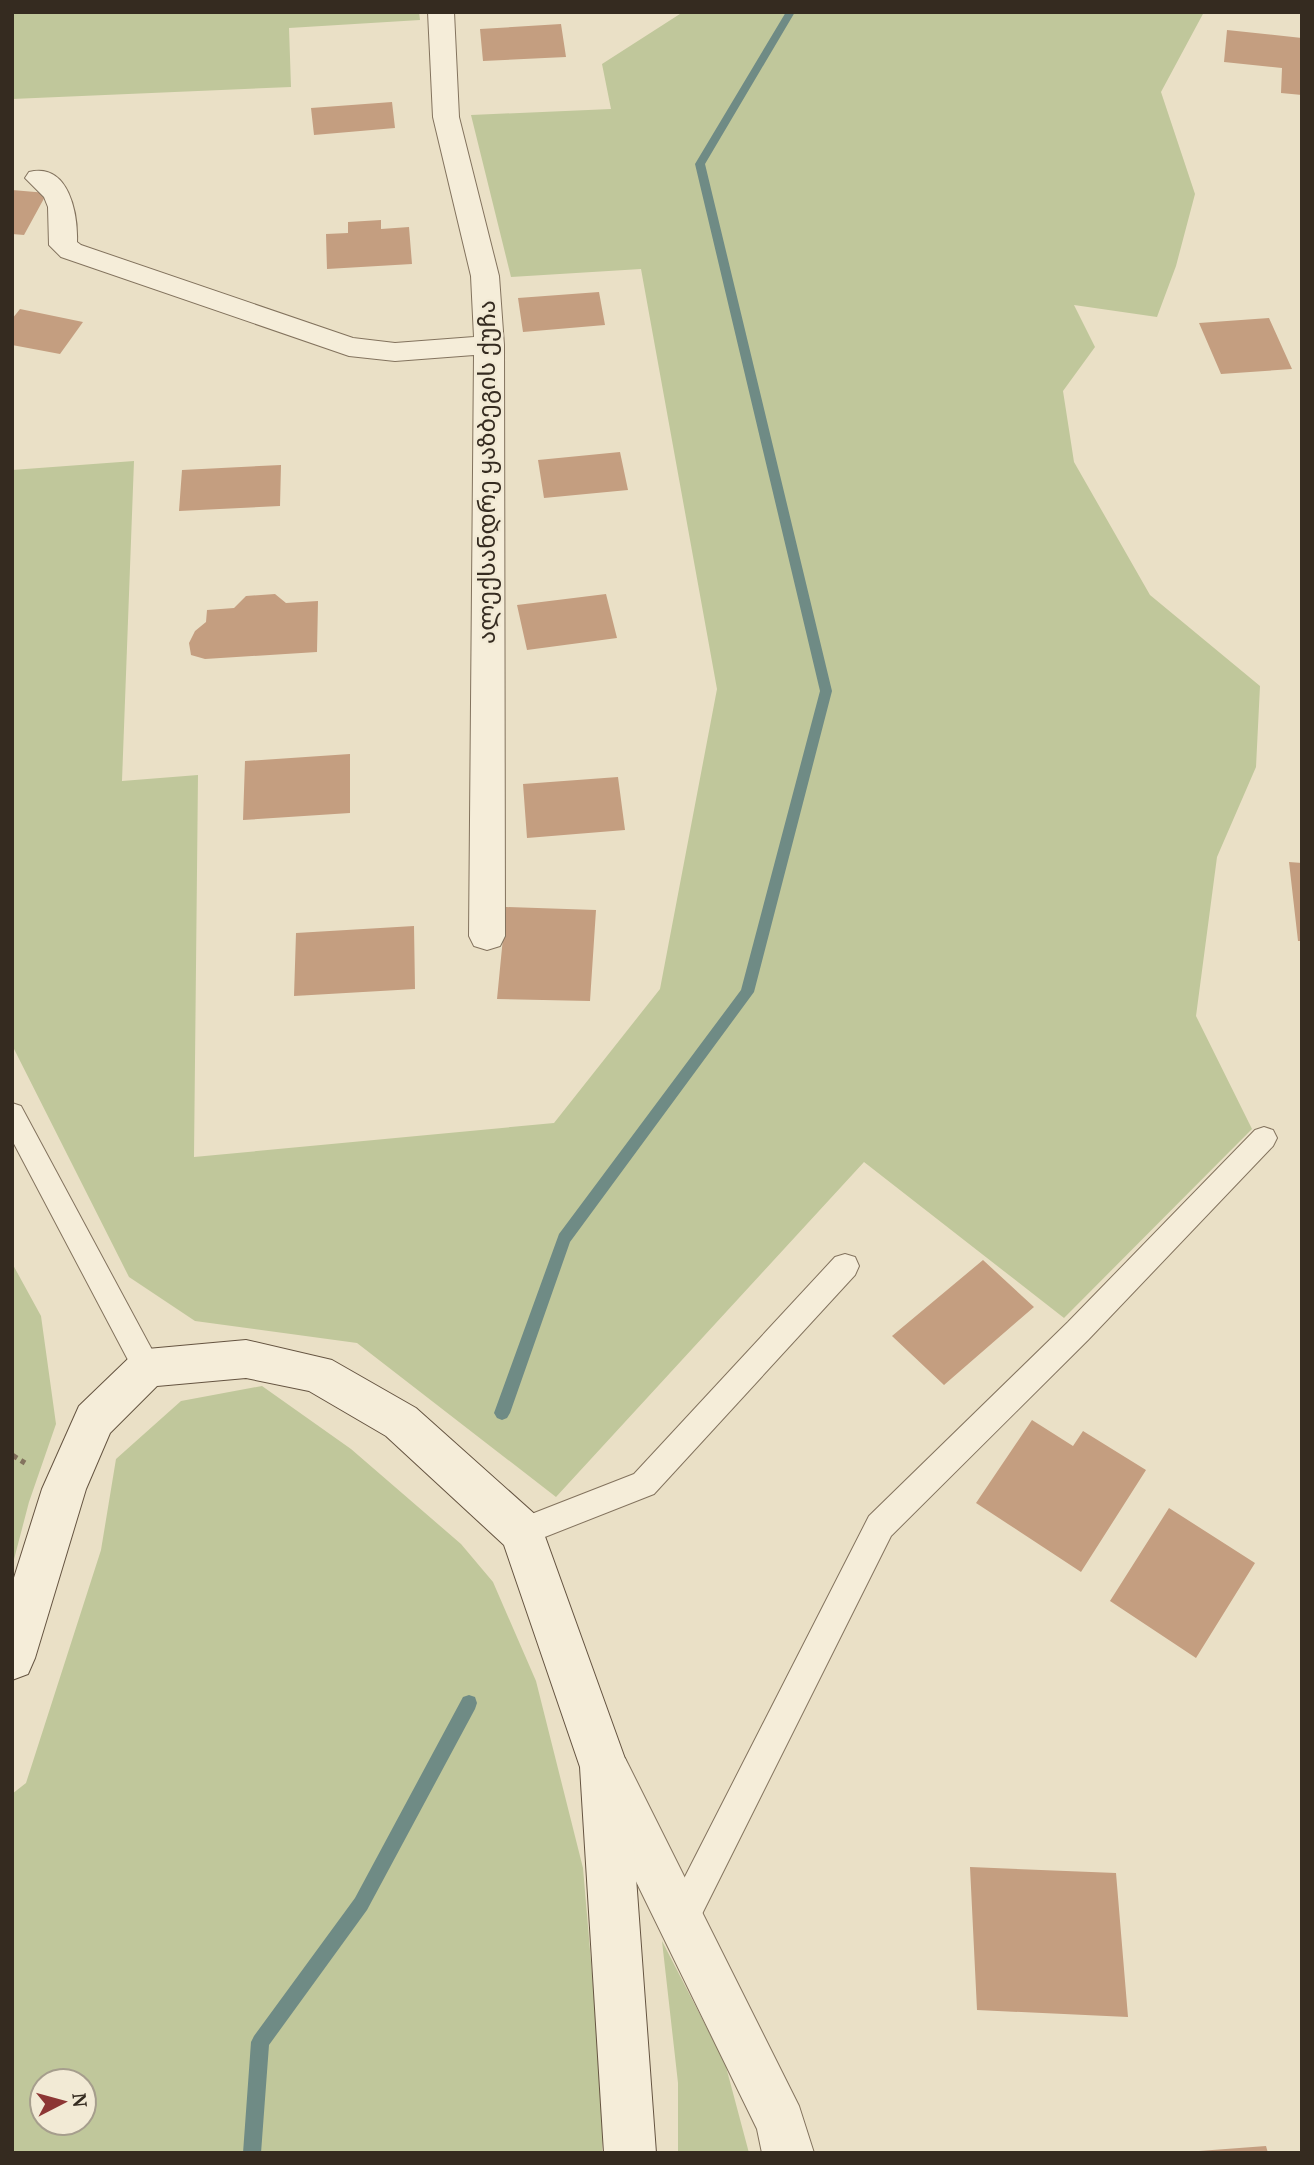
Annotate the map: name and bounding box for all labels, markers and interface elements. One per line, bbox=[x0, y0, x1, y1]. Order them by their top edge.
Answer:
street label: ალექსანდრე ყაზბეგის ქუჩა bbox=[470, 300, 502, 644]
north arrow bbox=[28, 2067, 98, 2137]
text: N bbox=[67, 2092, 94, 2109]

